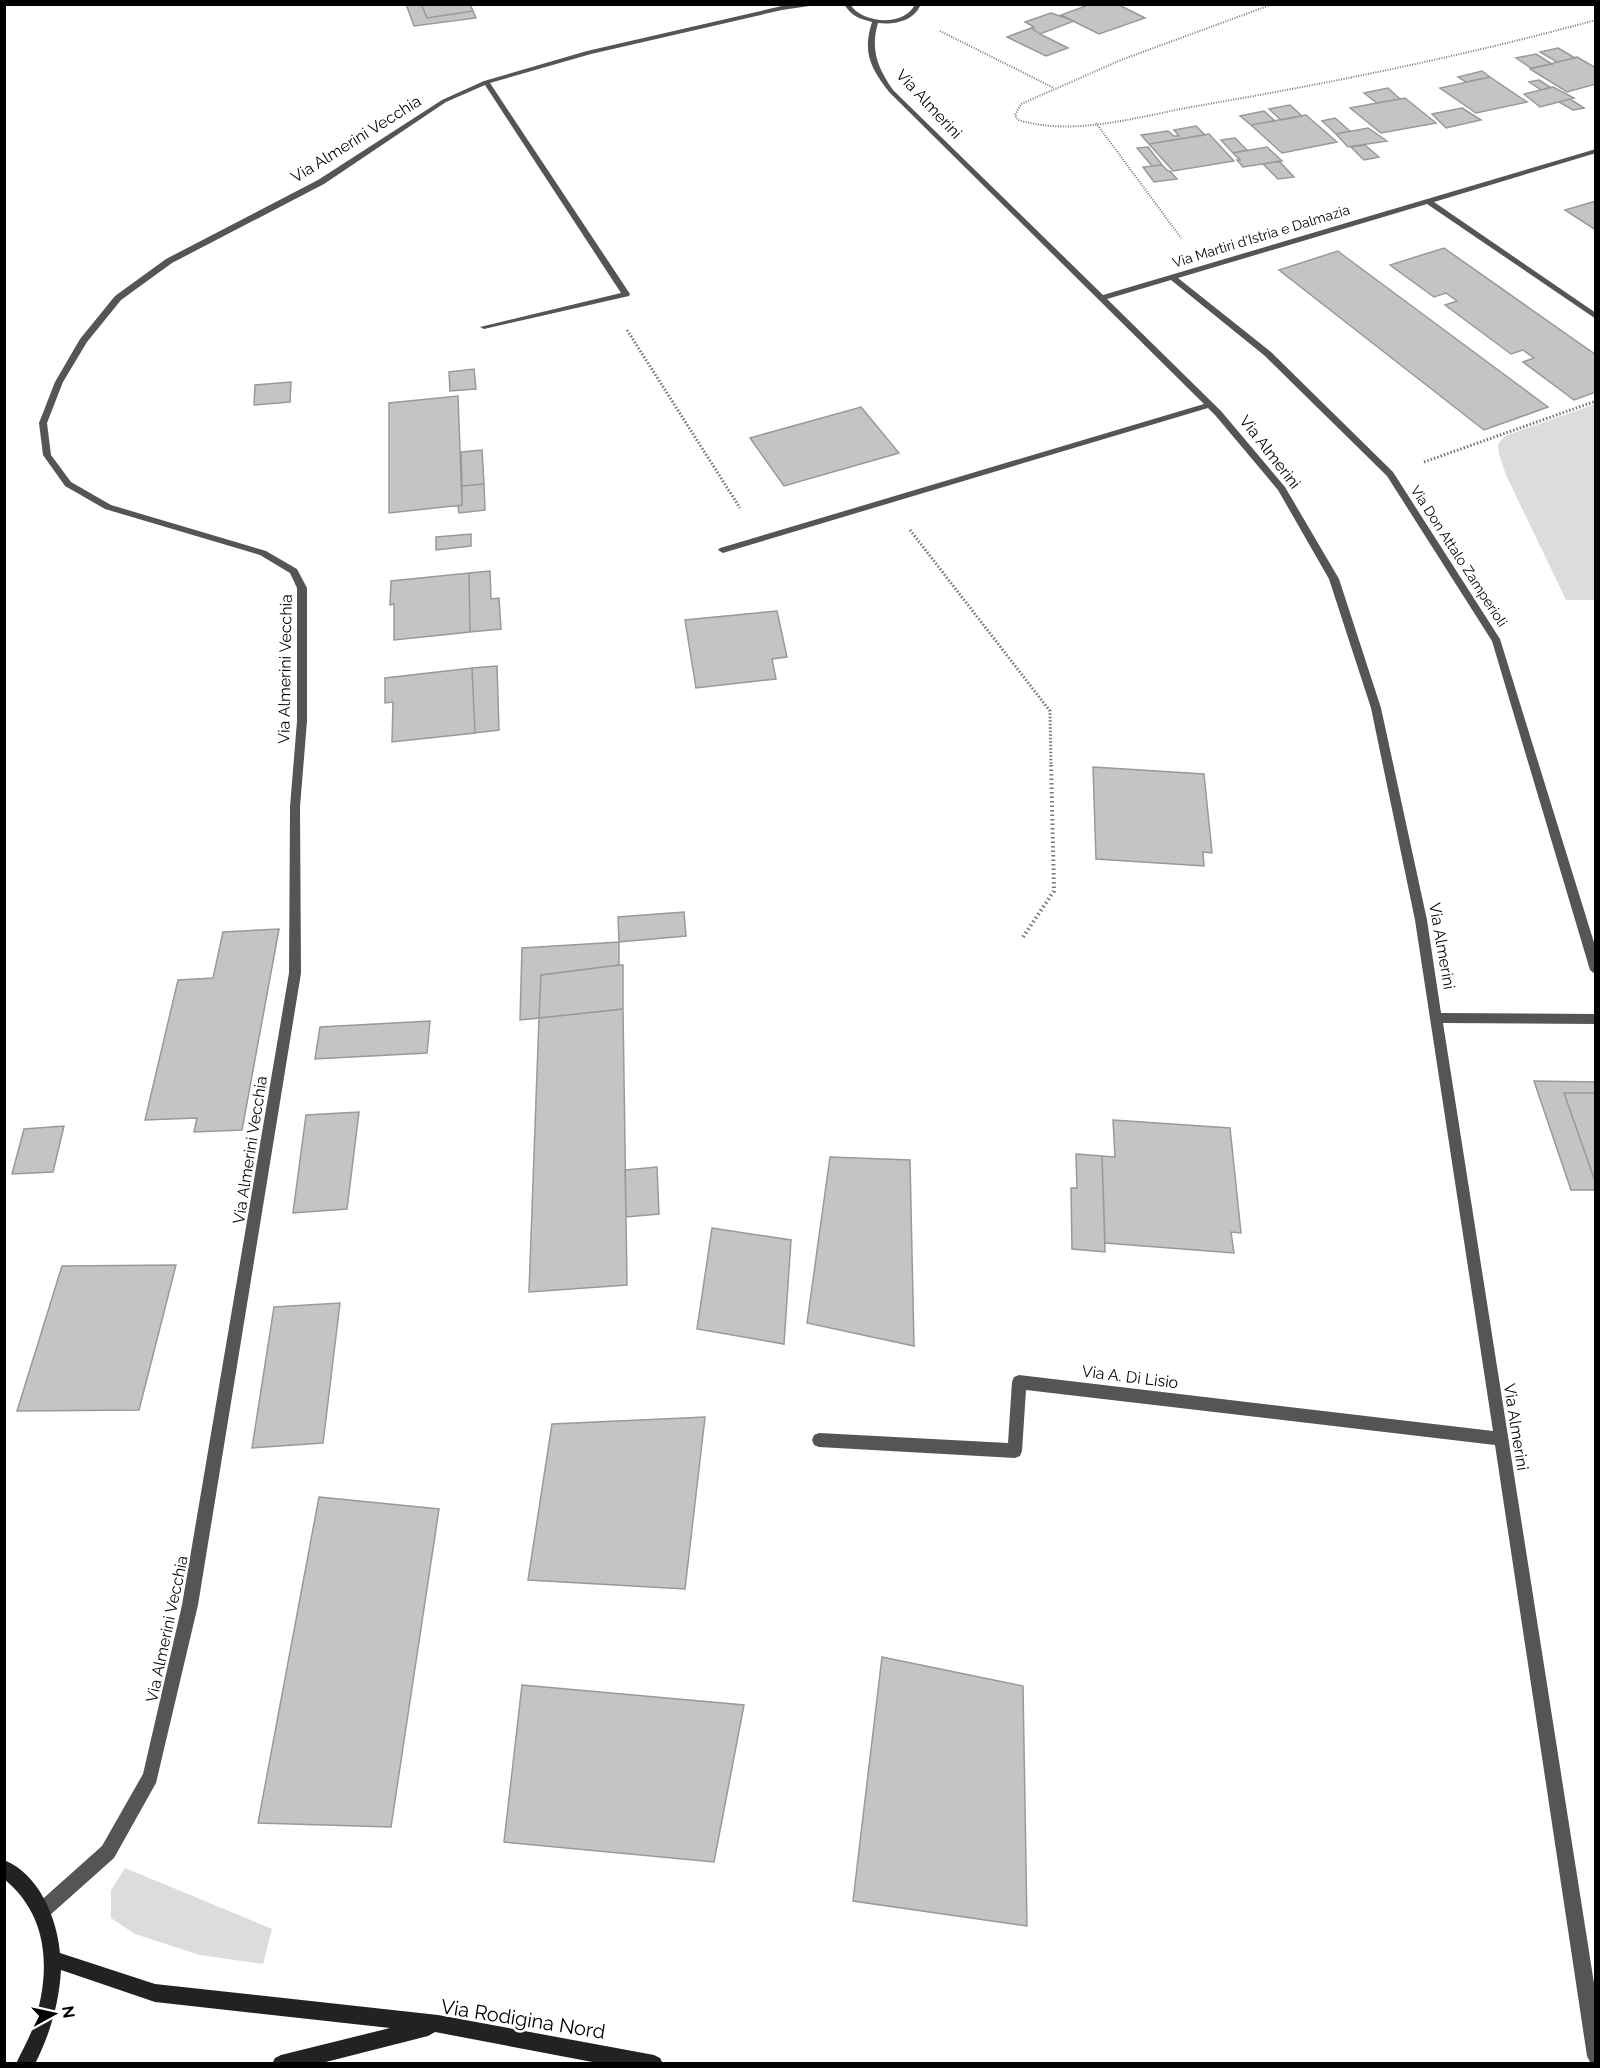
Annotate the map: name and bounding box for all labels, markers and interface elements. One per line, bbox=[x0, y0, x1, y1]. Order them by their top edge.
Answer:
street label: Via Almerini bbox=[892, 65, 966, 143]
street label: Via Almerini Vecchia bbox=[288, 91, 424, 187]
street label: Via Martiri d'Istria e Dalmazia bbox=[1170, 201, 1352, 271]
street label: Via Almerini bbox=[1235, 412, 1305, 492]
street label: Via Don Attalo Zamperioli bbox=[1407, 483, 1511, 629]
street label: Via Almerini Vecchia bbox=[274, 594, 296, 744]
street label: Via Almerini bbox=[1425, 901, 1459, 991]
street label: Via Almerini Vecchia bbox=[229, 1075, 271, 1225]
street label: Via A. Di Lisio bbox=[1081, 1362, 1179, 1392]
street label: Via Almerini bbox=[1500, 1382, 1532, 1472]
street label: Via Almerini Vecchia bbox=[142, 1554, 192, 1704]
north arrow bbox=[24, 1984, 84, 2044]
street label: Via Rodigina Nord bbox=[439, 1994, 607, 2044]
text: N bbox=[58, 2005, 79, 2019]

